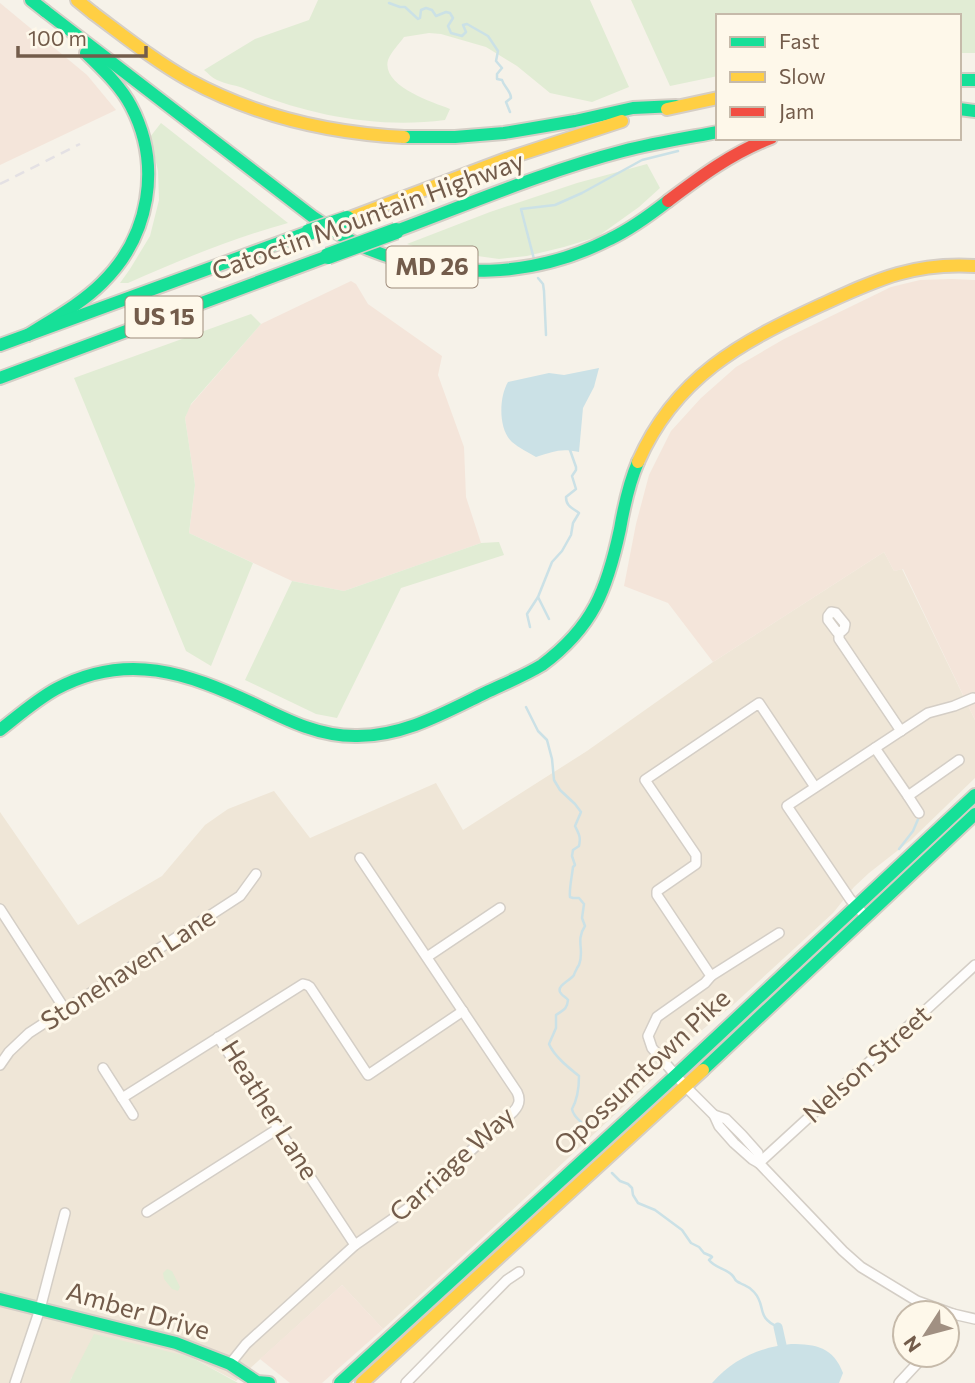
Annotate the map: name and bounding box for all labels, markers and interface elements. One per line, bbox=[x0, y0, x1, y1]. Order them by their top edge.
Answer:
scale bar bbox=[18, 14, 145, 58]
legend bbox=[716, 14, 961, 140]
text: 100 m bbox=[28, 25, 87, 50]
text: Fast bbox=[779, 28, 820, 53]
text: Slow bbox=[779, 63, 826, 88]
text: Jam bbox=[779, 98, 814, 123]
street label: Catoctin Mountain Highway bbox=[207, 144, 528, 286]
road number: MD 26 bbox=[386, 246, 478, 288]
road number: US 15 bbox=[125, 296, 202, 338]
street label: Stonehaven Lane bbox=[34, 900, 220, 1036]
street label: Opossumtown Pike bbox=[547, 981, 735, 1160]
street label: Nelson Street bbox=[796, 998, 936, 1128]
street label: Heather Lane bbox=[216, 1034, 326, 1185]
street label: Carriage Way bbox=[382, 1099, 520, 1227]
street label: Amber Drive bbox=[63, 1274, 214, 1345]
north arrow bbox=[891, 1299, 961, 1369]
text: N bbox=[898, 1332, 925, 1357]

